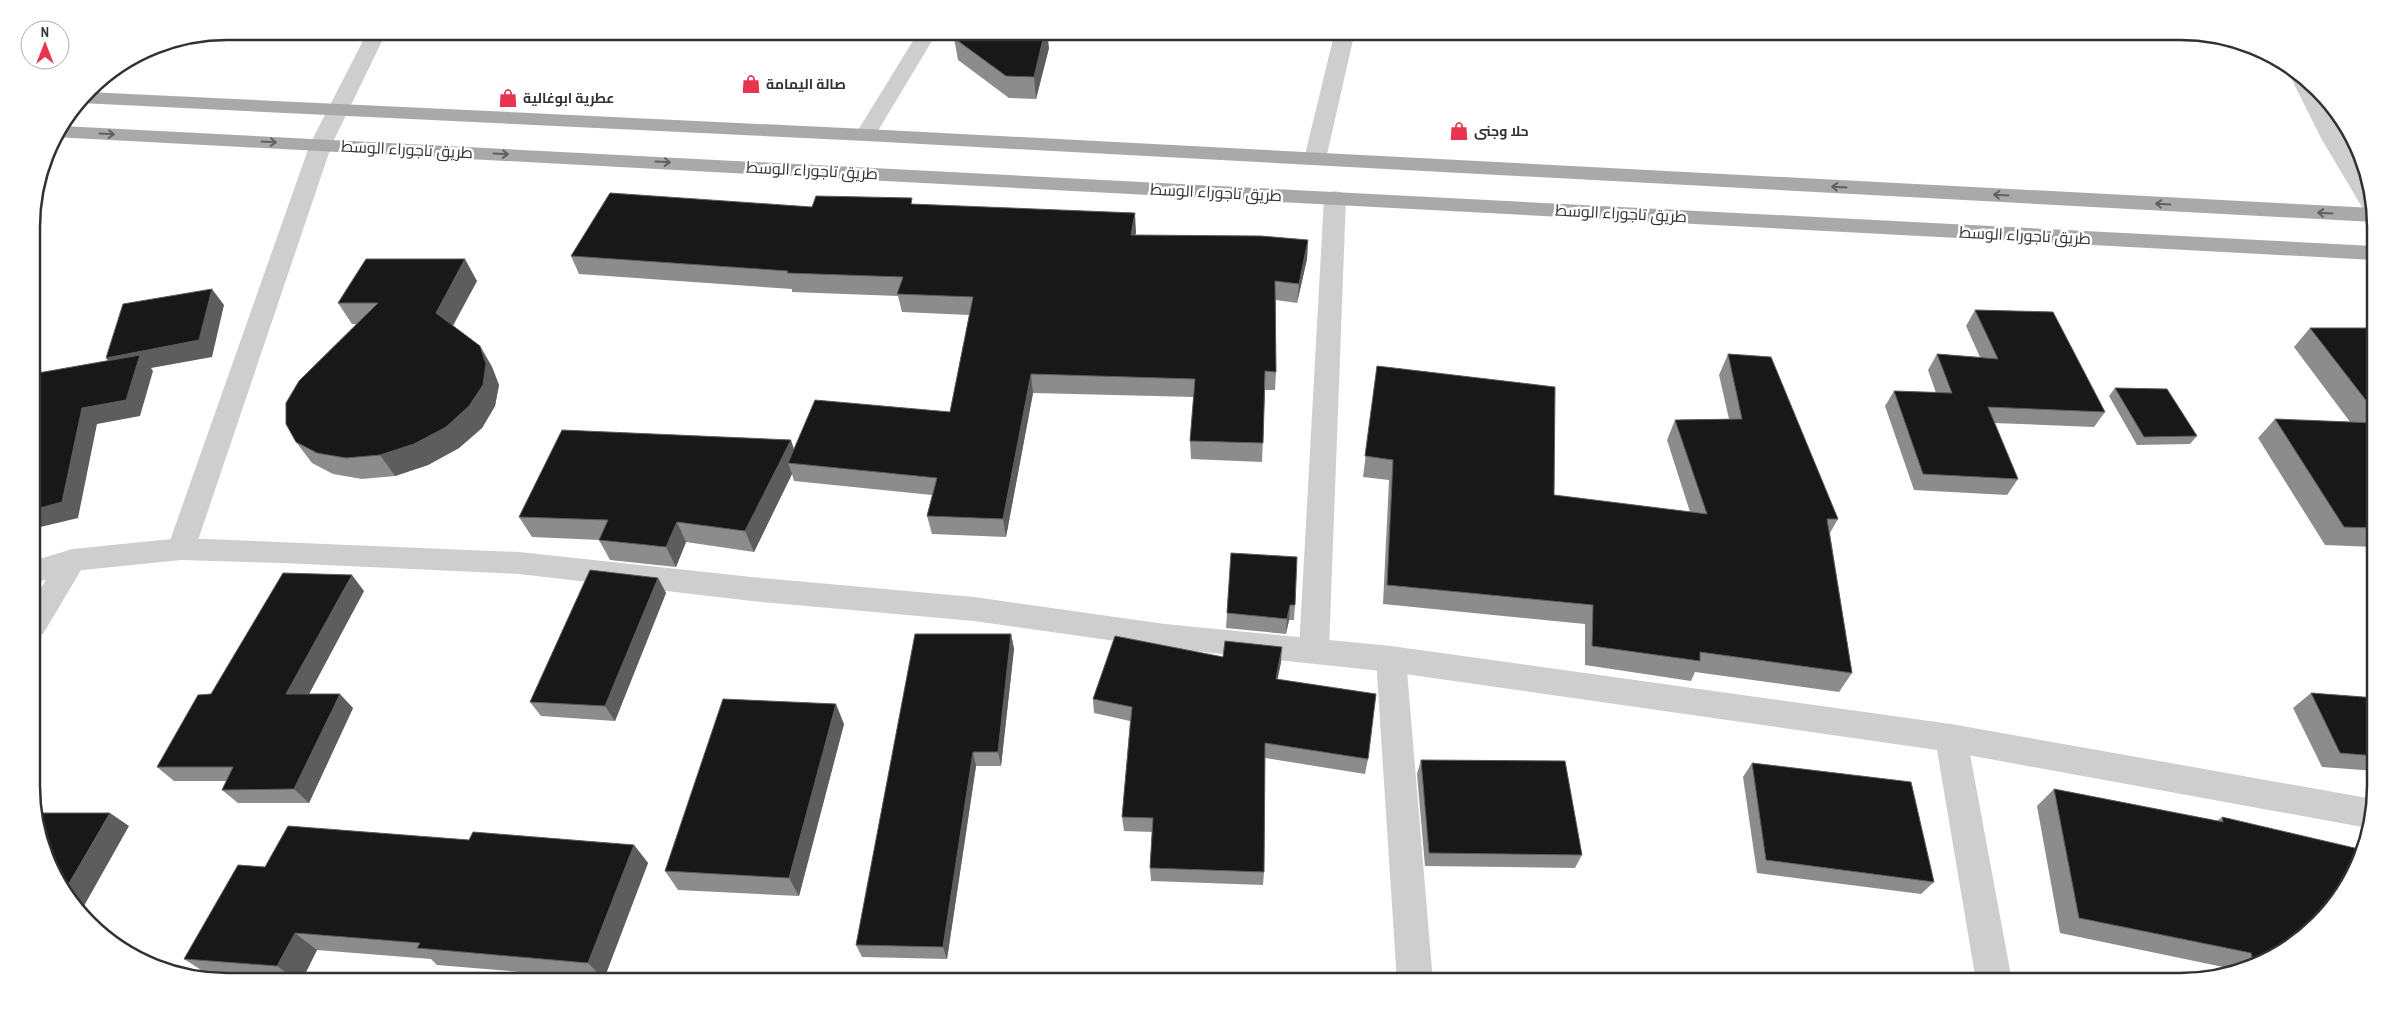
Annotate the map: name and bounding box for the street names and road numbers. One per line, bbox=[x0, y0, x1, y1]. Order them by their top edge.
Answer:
street label: طريق تاجوراء الوسط bbox=[340, 135, 474, 163]
street label: طريق تاجوراء الوسط bbox=[745, 156, 879, 184]
street label: طريق تاجوراء الوسط bbox=[1149, 178, 1283, 206]
street label: طريق تاجوراء الوسط bbox=[1554, 199, 1688, 227]
street label: طريق تاجوراء الوسط bbox=[1958, 221, 2092, 249]

